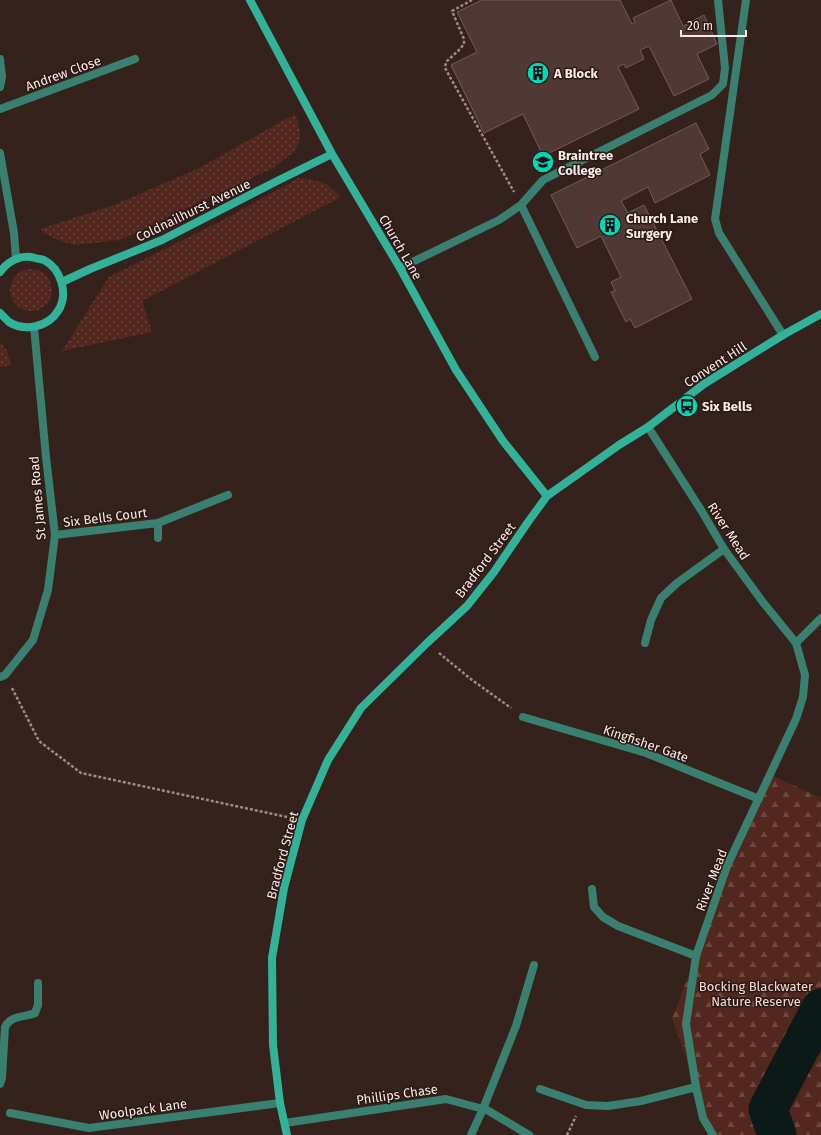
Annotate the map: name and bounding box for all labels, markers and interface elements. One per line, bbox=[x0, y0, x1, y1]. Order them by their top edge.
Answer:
scale bar bbox=[681, 12, 746, 38]
text: 20 m bbox=[687, 19, 713, 33]
street label: Andrew Close bbox=[24, 53, 103, 94]
building icon: A Block bbox=[525, 60, 551, 86]
place label: A Block bbox=[553, 66, 598, 81]
place label: Braintree College bbox=[558, 148, 613, 178]
school or university icon: Braintree College bbox=[530, 149, 556, 175]
street label: Coldnailhurst Avenue bbox=[133, 176, 253, 245]
place label: Church Lane Surgery bbox=[626, 211, 698, 241]
street label: Church Lane bbox=[376, 212, 425, 282]
building icon: Church Lane Surgery bbox=[597, 212, 623, 238]
street label: Convent Hill bbox=[681, 339, 749, 390]
bus stop icon: Six Bells bbox=[674, 393, 700, 419]
place label: Six Bells bbox=[702, 399, 753, 414]
street label: St James Road bbox=[26, 455, 49, 540]
street label: River Mead bbox=[704, 500, 753, 563]
street label: Six Bells Court bbox=[62, 505, 148, 530]
street label: Bradford Street bbox=[452, 520, 519, 601]
street label: Kingfisher Gate bbox=[601, 722, 690, 765]
street label: Bradford Street bbox=[264, 809, 301, 901]
street label: River Mead bbox=[693, 847, 730, 913]
park label: Bocking Blackwater Nature Reserve bbox=[699, 979, 813, 1009]
street label: Phillips Chase bbox=[355, 1081, 439, 1108]
street label: Woolpack Lane bbox=[98, 1096, 188, 1123]

